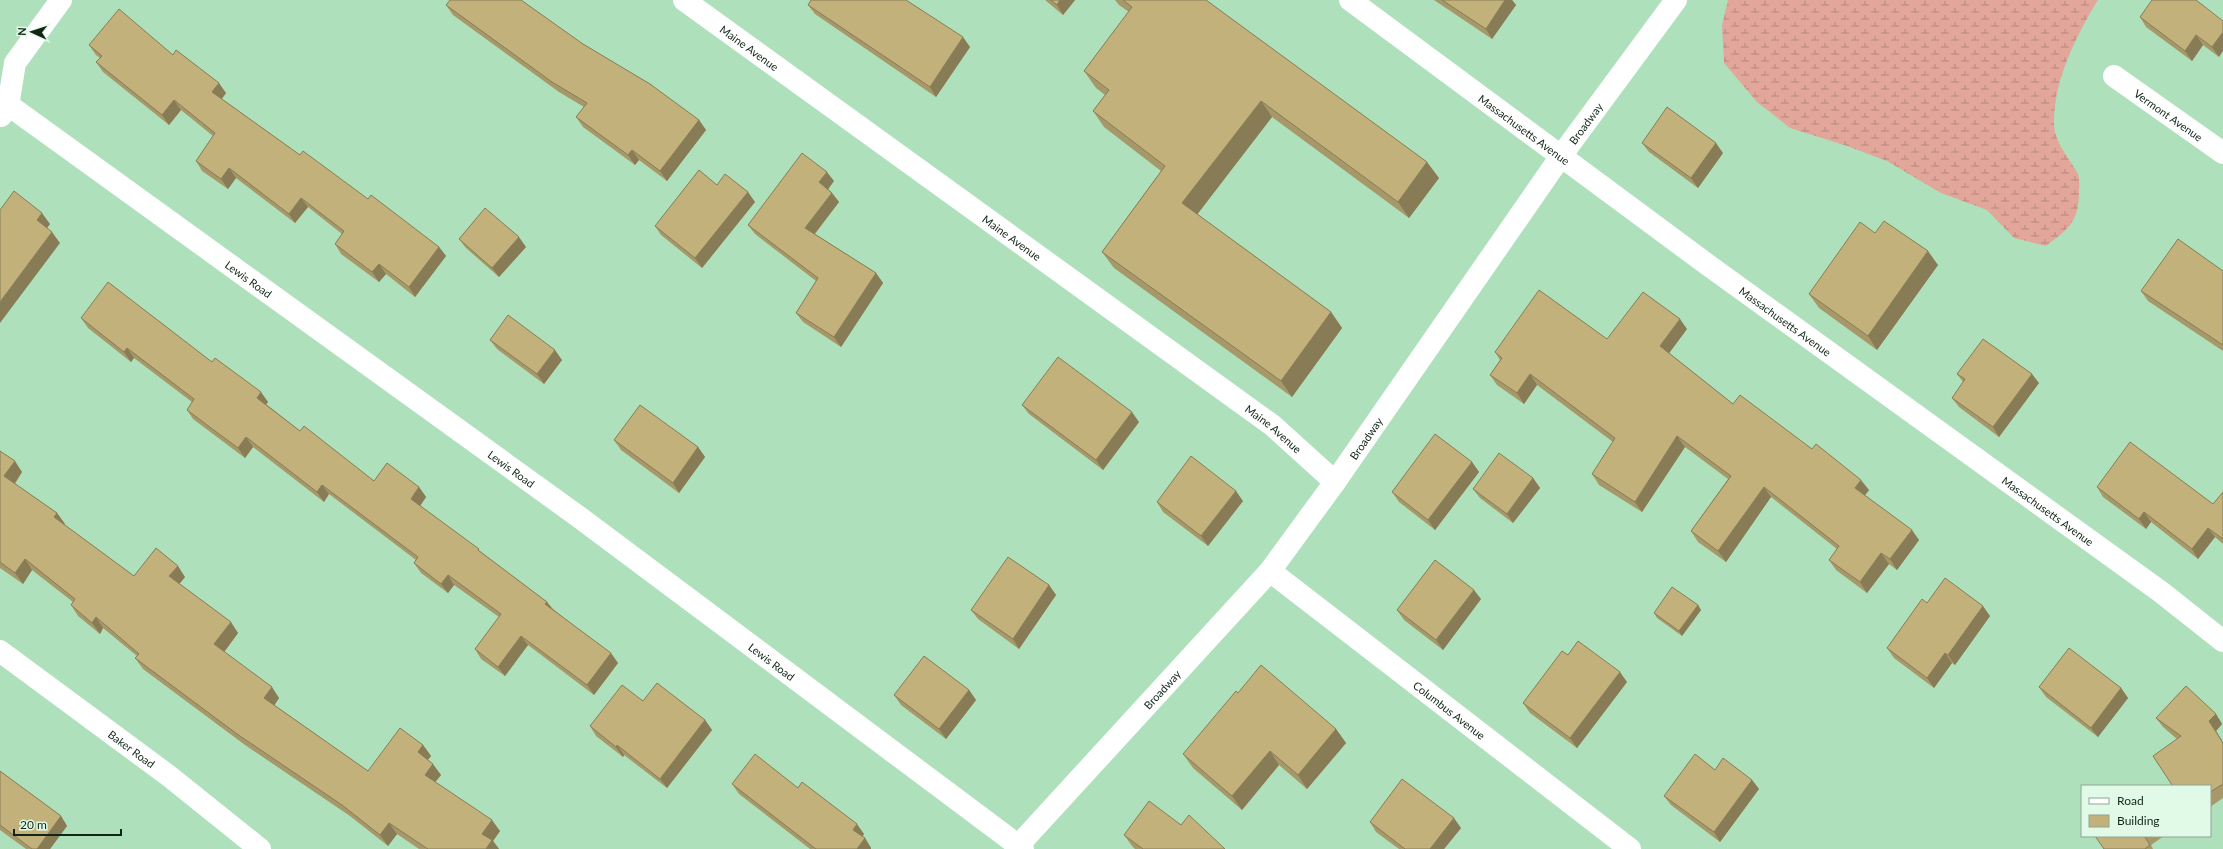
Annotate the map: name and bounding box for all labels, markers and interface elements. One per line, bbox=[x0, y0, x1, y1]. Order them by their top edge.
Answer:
north arrow bbox=[12, 12, 52, 52]
street label: Maine Avenue bbox=[718, 22, 782, 73]
text: N bbox=[15, 27, 28, 36]
street label: Vermont Avenue bbox=[2132, 86, 2206, 143]
street label: Massachusetts Avenue bbox=[1476, 91, 1573, 167]
street label: Broadway bbox=[1566, 100, 1605, 146]
street label: Maine Avenue bbox=[980, 212, 1044, 263]
street label: Lewis Road bbox=[223, 258, 275, 300]
street label: Massachusetts Avenue bbox=[1737, 284, 1834, 358]
street label: Maine Avenue bbox=[1243, 402, 1305, 455]
street label: Broadway bbox=[1346, 414, 1385, 462]
street label: Lewis Road bbox=[486, 447, 537, 490]
street label: Massachusetts Avenue bbox=[2000, 473, 2097, 548]
street label: Lewis Road bbox=[746, 640, 798, 683]
street label: Broadway bbox=[1141, 667, 1183, 711]
street label: Columbus Avenue bbox=[1411, 678, 1488, 742]
street label: Baker Road bbox=[106, 727, 158, 770]
legend bbox=[2081, 785, 2211, 837]
text: Road bbox=[2117, 793, 2144, 808]
scale bar bbox=[14, 811, 121, 837]
text: Building bbox=[2117, 813, 2160, 828]
text: 20 m bbox=[20, 817, 47, 832]

